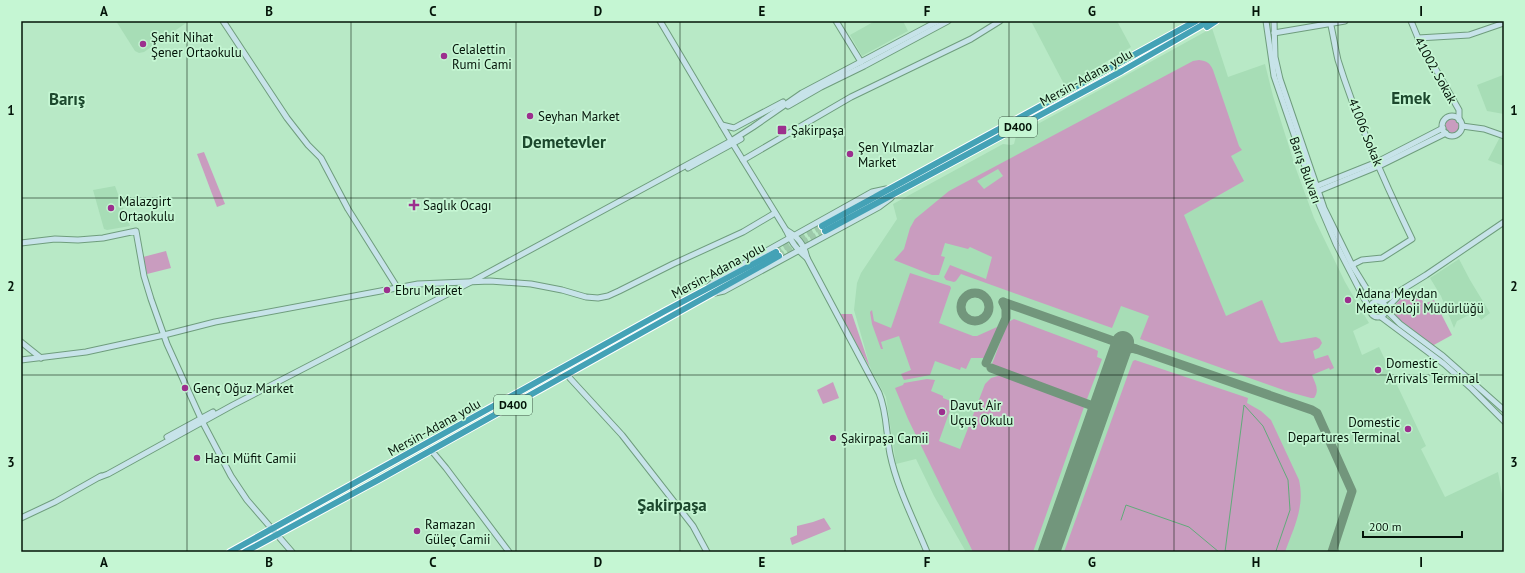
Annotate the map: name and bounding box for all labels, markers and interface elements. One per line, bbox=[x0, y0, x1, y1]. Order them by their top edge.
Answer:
text: A bbox=[100, 3, 108, 20]
text: B bbox=[265, 3, 273, 20]
text: C bbox=[429, 3, 437, 20]
text: D bbox=[594, 3, 602, 20]
text: E bbox=[759, 3, 766, 20]
text: F bbox=[924, 3, 931, 20]
text: G bbox=[1088, 3, 1096, 20]
text: H bbox=[1252, 3, 1260, 20]
text: I bbox=[1419, 3, 1423, 20]
place label: Şehit Nihat Şener Ortaokulu bbox=[151, 29, 242, 61]
street label: 41002. Sokak bbox=[1410, 34, 1461, 107]
marker: Şehit Nihat Şener Ortaokulu bbox=[138, 39, 148, 49]
place label: Celalettin Rumi Cami bbox=[452, 41, 512, 73]
street label: Mersin-Adana yolu bbox=[1037, 45, 1136, 110]
marker: Celalettin Rumi Cami bbox=[439, 51, 449, 61]
district label: Emek bbox=[1391, 87, 1431, 109]
district label: Barış bbox=[49, 88, 85, 110]
street label: 41006 Sokak bbox=[1344, 96, 1387, 169]
text: 1 bbox=[7, 102, 15, 119]
text: 1 bbox=[1510, 102, 1518, 119]
place label: Seyhan Market bbox=[538, 108, 620, 125]
marker: Seyhan Market bbox=[525, 111, 535, 121]
road number: D400 bbox=[999, 117, 1037, 137]
place label: Şakirpaşa bbox=[791, 122, 844, 139]
marker: Şakirpaşa bbox=[776, 124, 788, 136]
district label: Demetevler bbox=[522, 131, 606, 153]
street label: Barış Bulvarı bbox=[1286, 134, 1325, 206]
place label: Şen Yılmazlar Market bbox=[858, 139, 934, 171]
marker: Şen Yılmazlar Market bbox=[845, 149, 855, 159]
place label: Malazgirt Ortaokulu bbox=[119, 193, 175, 225]
place label: Saglık Ocagı bbox=[423, 197, 492, 214]
marker: Saglık Ocagı bbox=[408, 199, 420, 211]
marker: Malazgirt Ortaokulu bbox=[106, 203, 116, 213]
street label: Mersin-Adana yolu bbox=[668, 239, 768, 302]
text: 2 bbox=[7, 278, 15, 295]
text: 2 bbox=[1510, 278, 1518, 295]
place label: Ebru Market bbox=[395, 282, 463, 299]
marker: Ebru Market bbox=[382, 285, 392, 295]
place label: Adana Meydan Meteoroloji Müdürlüğü bbox=[1356, 285, 1484, 317]
marker: Adana Meydan Meteoroloji Müdürlüğü bbox=[1343, 295, 1353, 305]
place label: Domestic Arrivals Terminal bbox=[1386, 355, 1479, 387]
marker: Domestic Arrivals Terminal bbox=[1373, 365, 1383, 375]
place label: Genç Oğuz Market bbox=[193, 380, 294, 397]
marker: Genç Oğuz Market bbox=[180, 383, 190, 393]
street label: Mersin-Adana yolu bbox=[385, 395, 484, 460]
road number: D400 bbox=[494, 395, 532, 415]
place label: Davut Air Uçuş Okulu bbox=[950, 397, 1013, 429]
marker: Davut Air Uçuş Okulu bbox=[937, 407, 947, 417]
place label: Domestic Departures Terminal bbox=[1288, 414, 1400, 446]
marker: Domestic Departures Terminal bbox=[1403, 424, 1413, 434]
place label: Şakirpaşa Camii bbox=[841, 430, 929, 447]
marker: Şakirpaşa Camii bbox=[828, 433, 838, 443]
place label: Hacı Müfit Camii bbox=[205, 450, 296, 467]
marker: Hacı Müfit Camii bbox=[192, 453, 202, 463]
text: 3 bbox=[7, 454, 15, 471]
text: 3 bbox=[1510, 454, 1518, 471]
district label: Şakirpaşa bbox=[637, 494, 707, 516]
scale bar bbox=[1363, 513, 1462, 539]
place label: Ramazan Güleç Camii bbox=[425, 516, 490, 548]
text: 200 m bbox=[1369, 519, 1402, 534]
marker: Ramazan Güleç Camii bbox=[412, 526, 422, 536]
text: A bbox=[100, 554, 108, 571]
text: B bbox=[265, 554, 273, 571]
text: C bbox=[429, 554, 437, 571]
text: D bbox=[594, 554, 602, 571]
text: E bbox=[759, 554, 766, 571]
text: F bbox=[924, 554, 931, 571]
text: G bbox=[1088, 554, 1096, 571]
text: H bbox=[1252, 554, 1260, 571]
text: I bbox=[1419, 554, 1423, 571]

